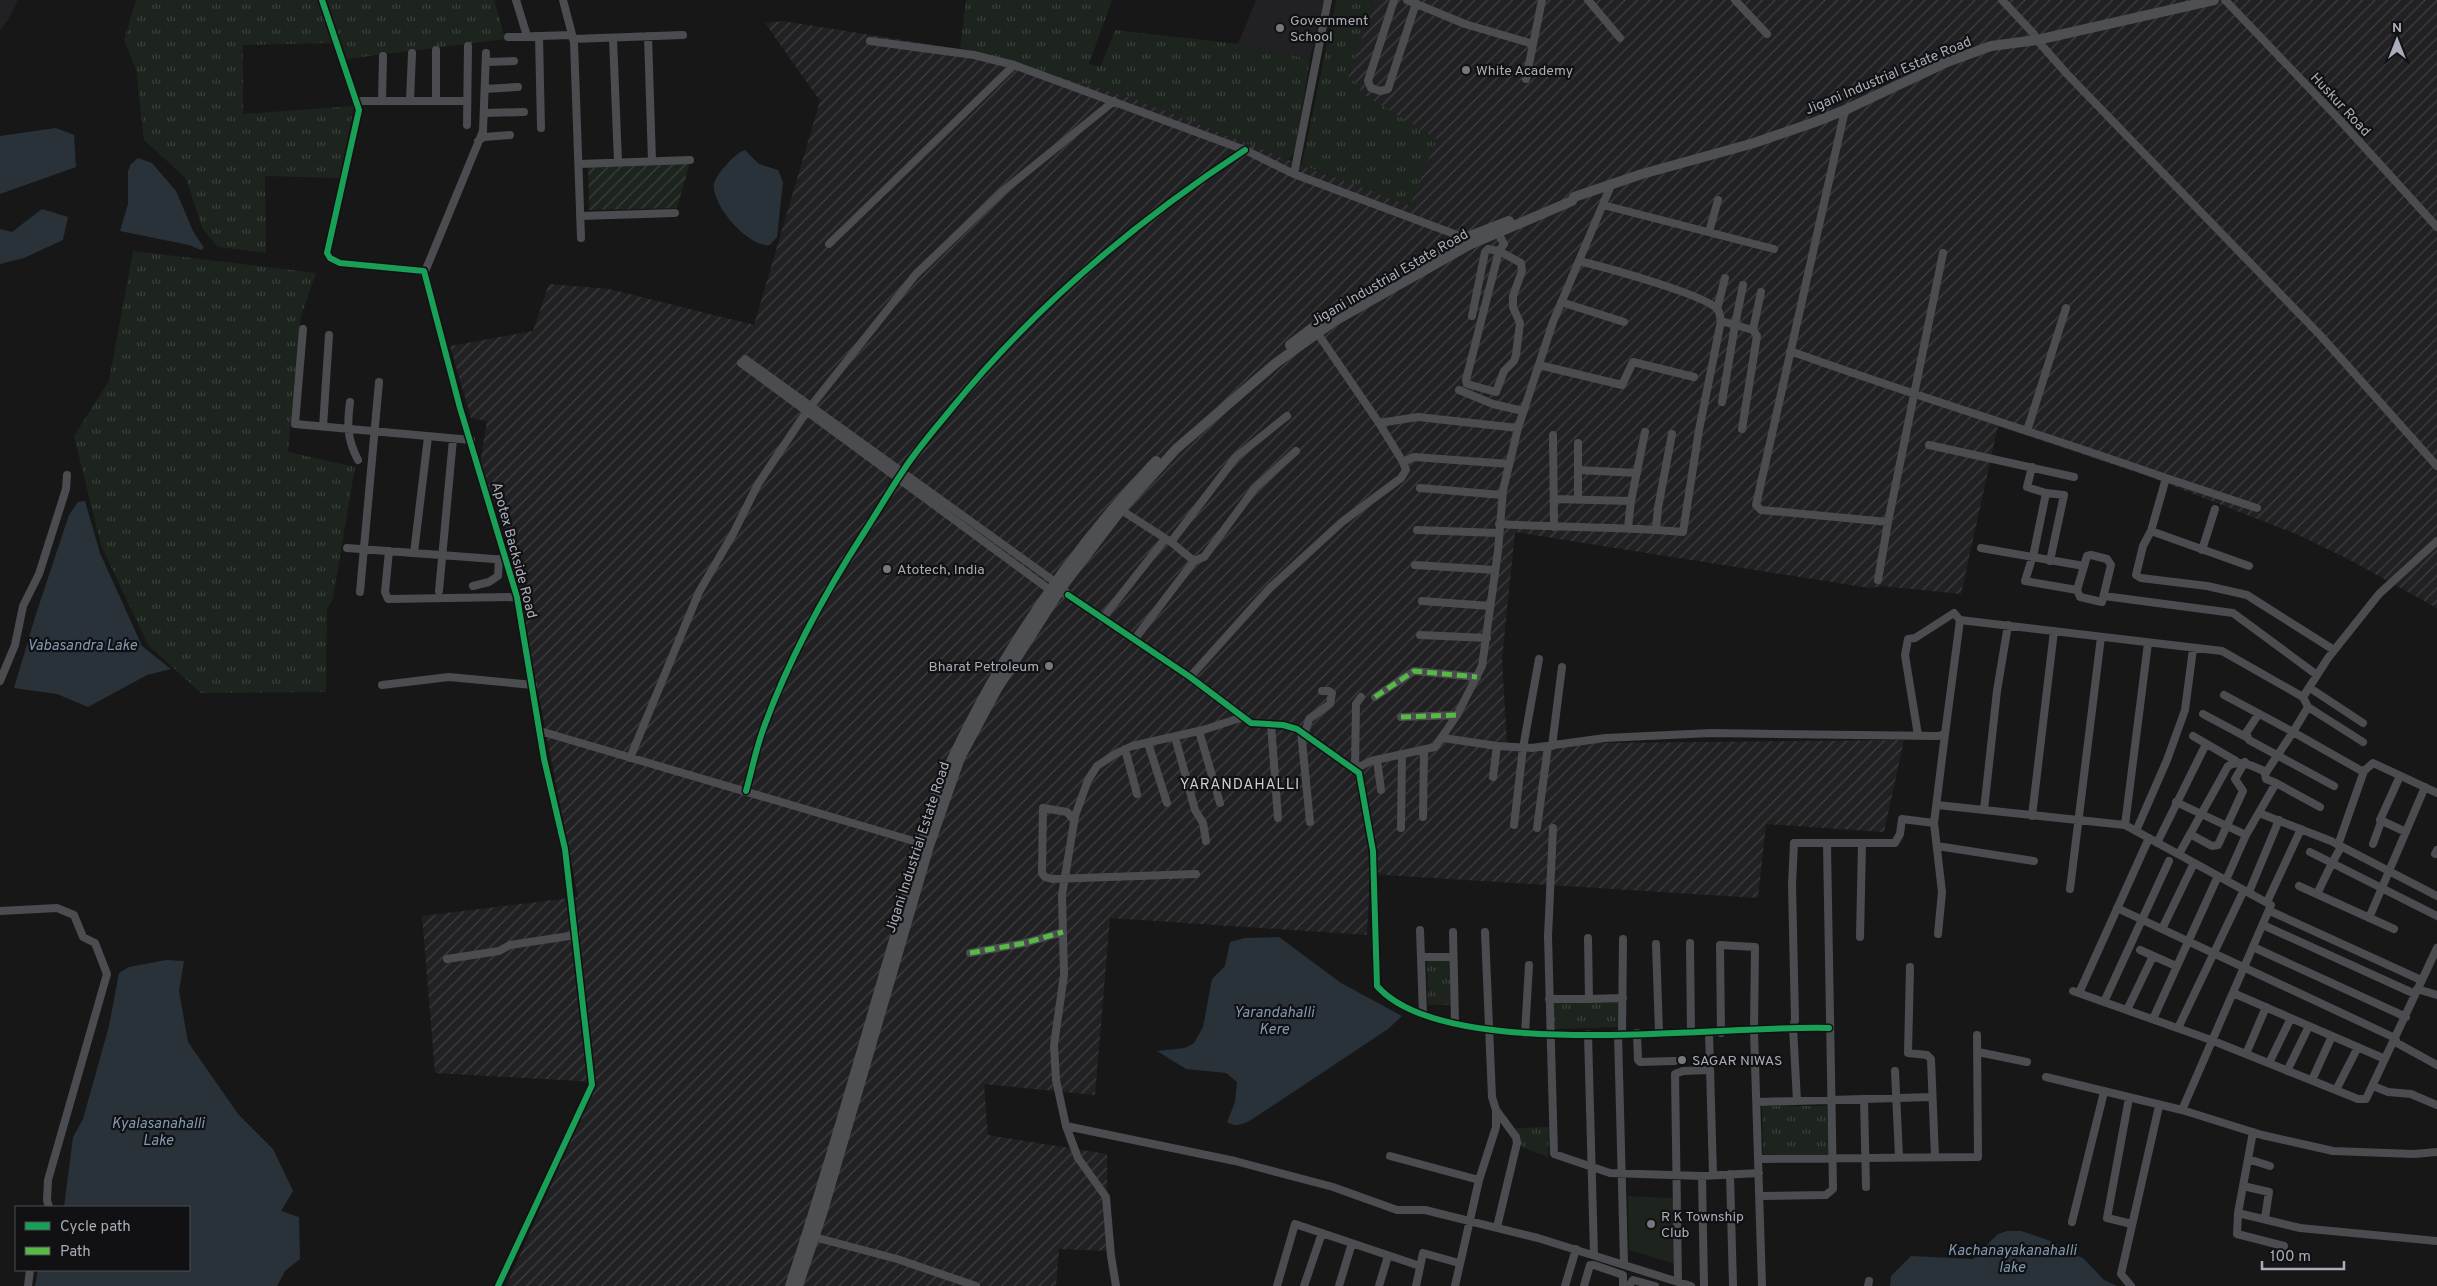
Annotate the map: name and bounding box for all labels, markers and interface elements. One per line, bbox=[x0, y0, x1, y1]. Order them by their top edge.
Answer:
place label: Government School bbox=[1290, 13, 1368, 46]
north arrow bbox=[2372, 15, 2422, 65]
text: N bbox=[2392, 20, 2402, 37]
marker: Government School bbox=[1274, 22, 1286, 34]
street label: Jigani Industrial Estate Road bbox=[1803, 34, 1974, 119]
place label: White Academy bbox=[1476, 63, 1573, 80]
marker: White Academy bbox=[1460, 64, 1472, 76]
street label: Huskur Road bbox=[2306, 70, 2374, 140]
street label: Jigani Industrial Estate Road bbox=[1308, 226, 1471, 330]
street label: Apotex Backside Road bbox=[487, 480, 540, 620]
place label: Atotech, India bbox=[897, 562, 985, 579]
marker: Atotech, India bbox=[881, 563, 893, 575]
water label: Vabasandra Lake bbox=[27, 637, 137, 656]
place label: Bharat Petroleum bbox=[928, 659, 1039, 676]
marker: Bharat Petroleum bbox=[1043, 660, 1055, 672]
street label: Jigani Industrial Estate Road bbox=[883, 760, 954, 935]
district label: YARANDAHALLI bbox=[1180, 776, 1300, 795]
water label: Yarandahalli Kere bbox=[1234, 1004, 1315, 1040]
place label: SAGAR NIWAS bbox=[1692, 1053, 1782, 1070]
marker: SAGAR NIWAS bbox=[1676, 1054, 1688, 1066]
water label: Kyalasanahalli Lake bbox=[111, 1115, 206, 1151]
legend bbox=[15, 1206, 190, 1271]
place label: R K Township Club bbox=[1661, 1209, 1744, 1242]
text: Cycle path bbox=[60, 1218, 131, 1237]
marker: R K Township Club bbox=[1645, 1218, 1657, 1230]
scale bar bbox=[2262, 1238, 2344, 1270]
water label: Kachanayakanahalli lake bbox=[1948, 1242, 2078, 1278]
text: Path bbox=[60, 1243, 91, 1262]
text: 100 m bbox=[2270, 1248, 2311, 1267]

